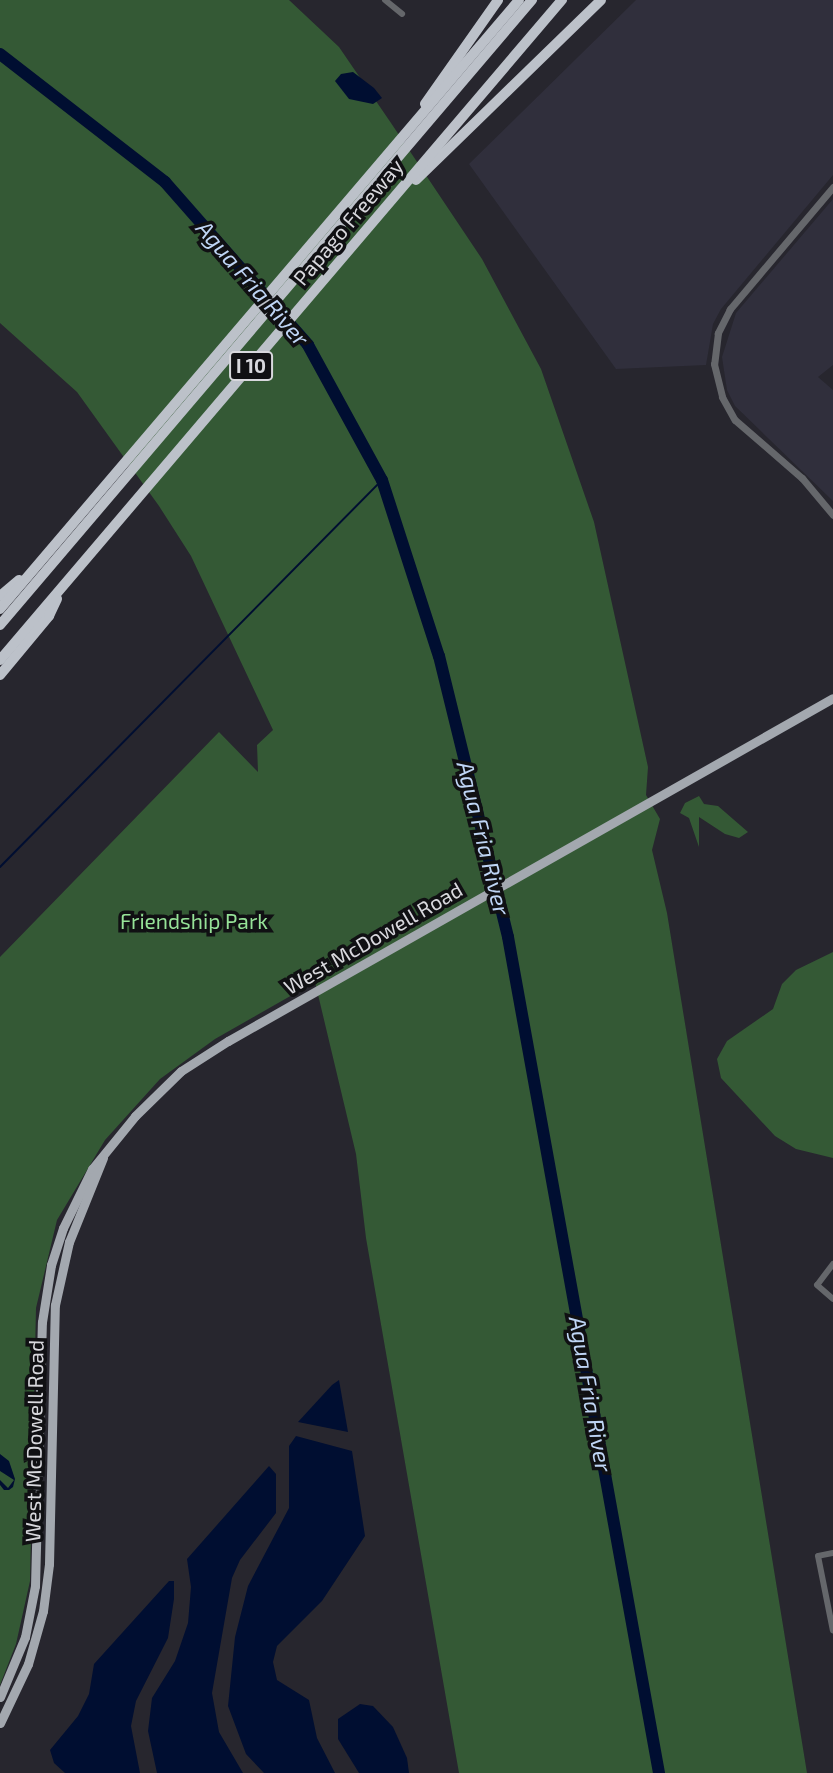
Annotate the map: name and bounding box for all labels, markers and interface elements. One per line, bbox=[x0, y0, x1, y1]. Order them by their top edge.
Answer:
street label: Papago Freeway bbox=[288, 154, 408, 290]
water label: Agua Fria River bbox=[191, 215, 315, 351]
road number: I 10 bbox=[228, 350, 274, 382]
water label: Agua Fria River bbox=[452, 758, 516, 918]
street label: West McDowell Road bbox=[279, 876, 467, 1000]
park label: Friendship Park bbox=[120, 908, 268, 934]
water label: Agua Fria River bbox=[564, 1314, 618, 1474]
street label: West McDowell Road bbox=[20, 1339, 48, 1543]

